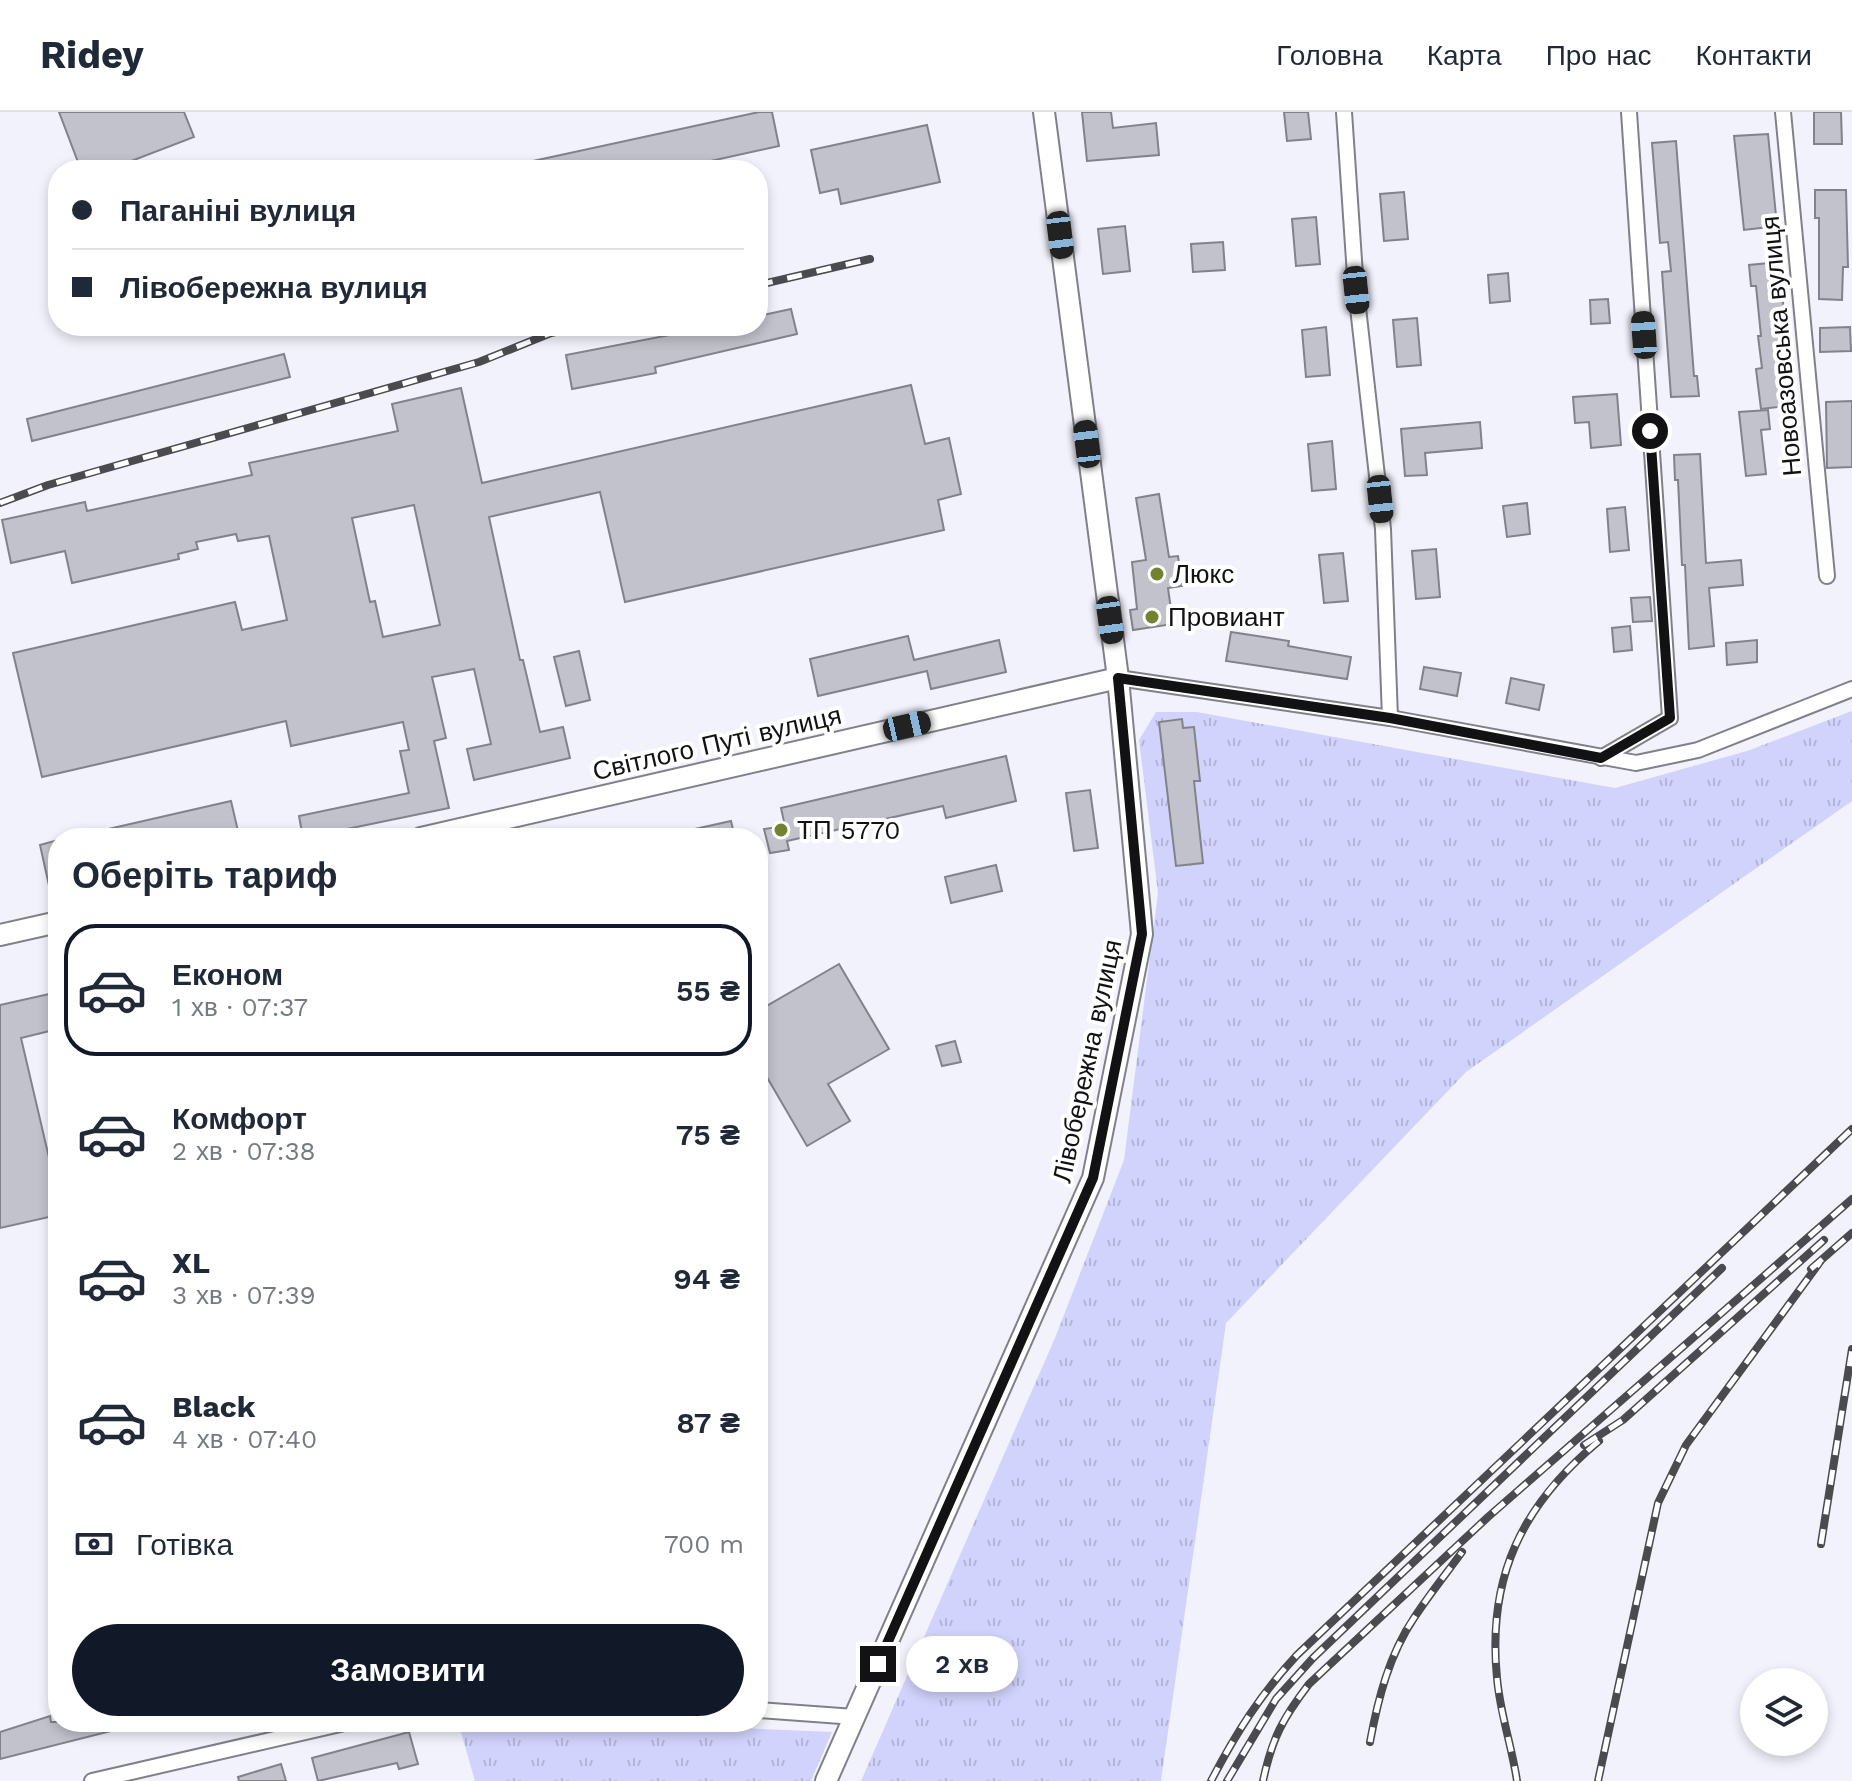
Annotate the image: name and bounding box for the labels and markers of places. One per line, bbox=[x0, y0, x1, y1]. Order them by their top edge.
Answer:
place label: Люкс bbox=[1173, 559, 1234, 589]
marker: Люкс bbox=[1148, 565, 1166, 583]
place label: Провиант bbox=[1168, 602, 1285, 632]
marker: Провиант bbox=[1143, 608, 1161, 626]
place label: ТП 5770 bbox=[797, 815, 900, 845]
marker: ТП 5770 bbox=[772, 821, 790, 839]

